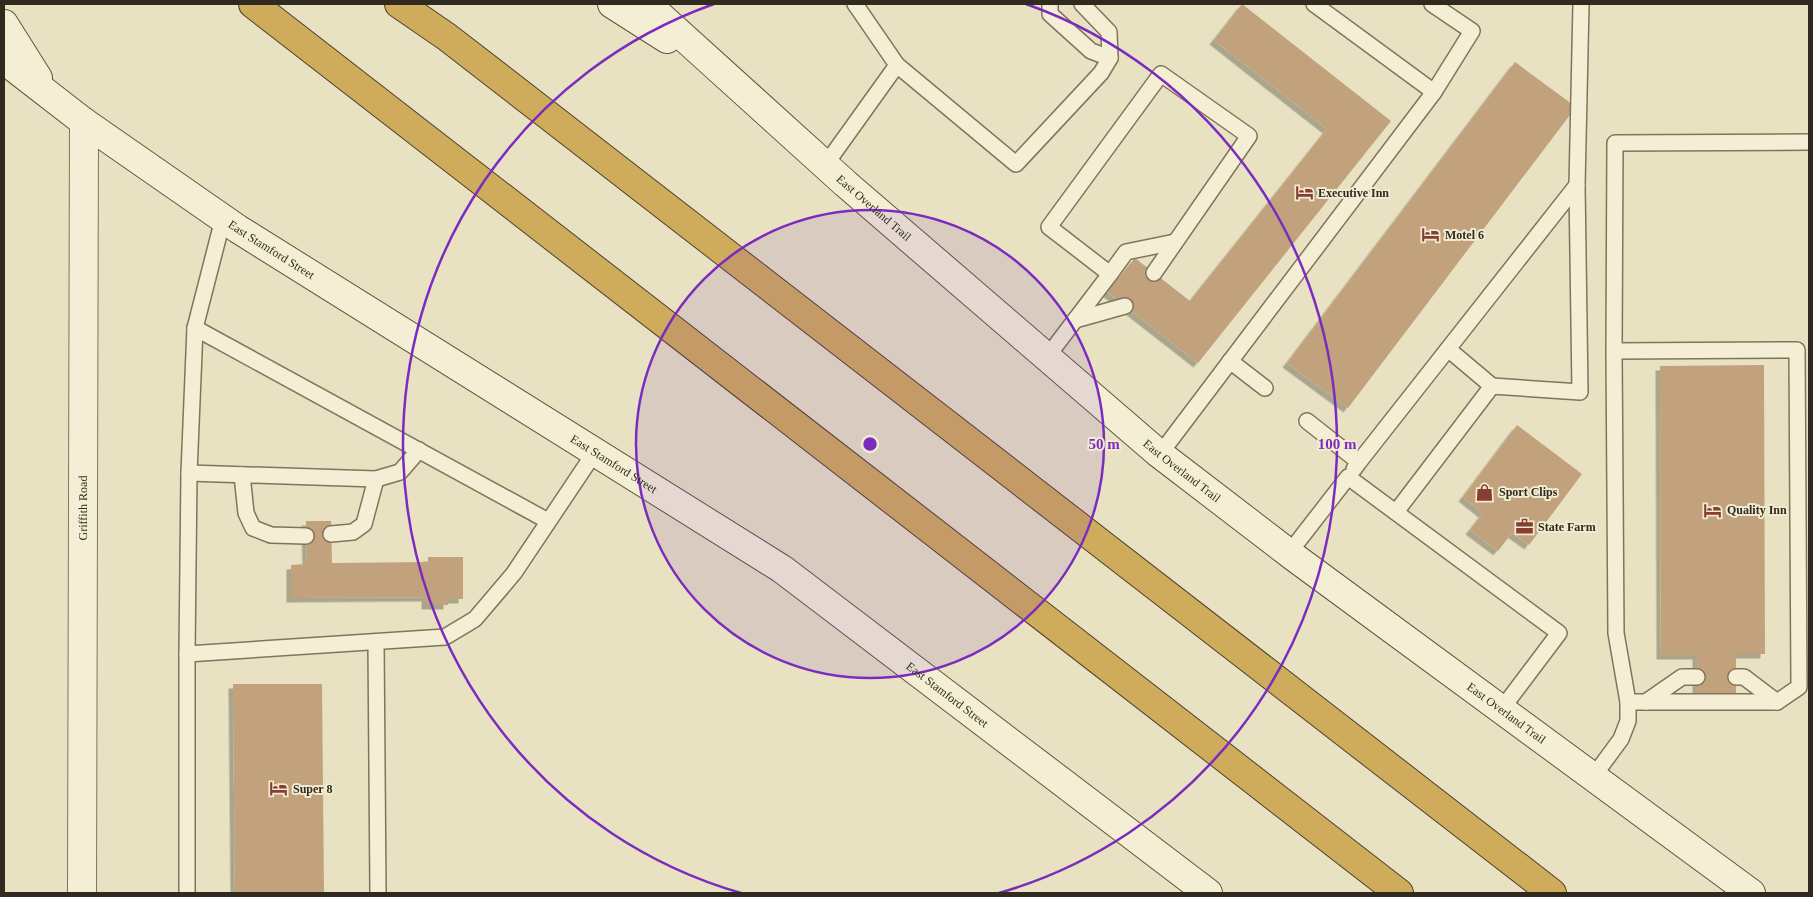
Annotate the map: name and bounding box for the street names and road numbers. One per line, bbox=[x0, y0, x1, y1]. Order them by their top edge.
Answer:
street label: East Overland Trail bbox=[834, 172, 914, 244]
street label: East Stamford Street bbox=[225, 217, 318, 282]
street label: East Stamford Street bbox=[568, 432, 660, 497]
street label: East Overland Trail bbox=[1140, 436, 1224, 506]
street label: Griffith Road bbox=[76, 476, 90, 540]
street label: East Stamford Street bbox=[904, 659, 992, 731]
street label: East Overland Trail bbox=[1464, 680, 1549, 747]

